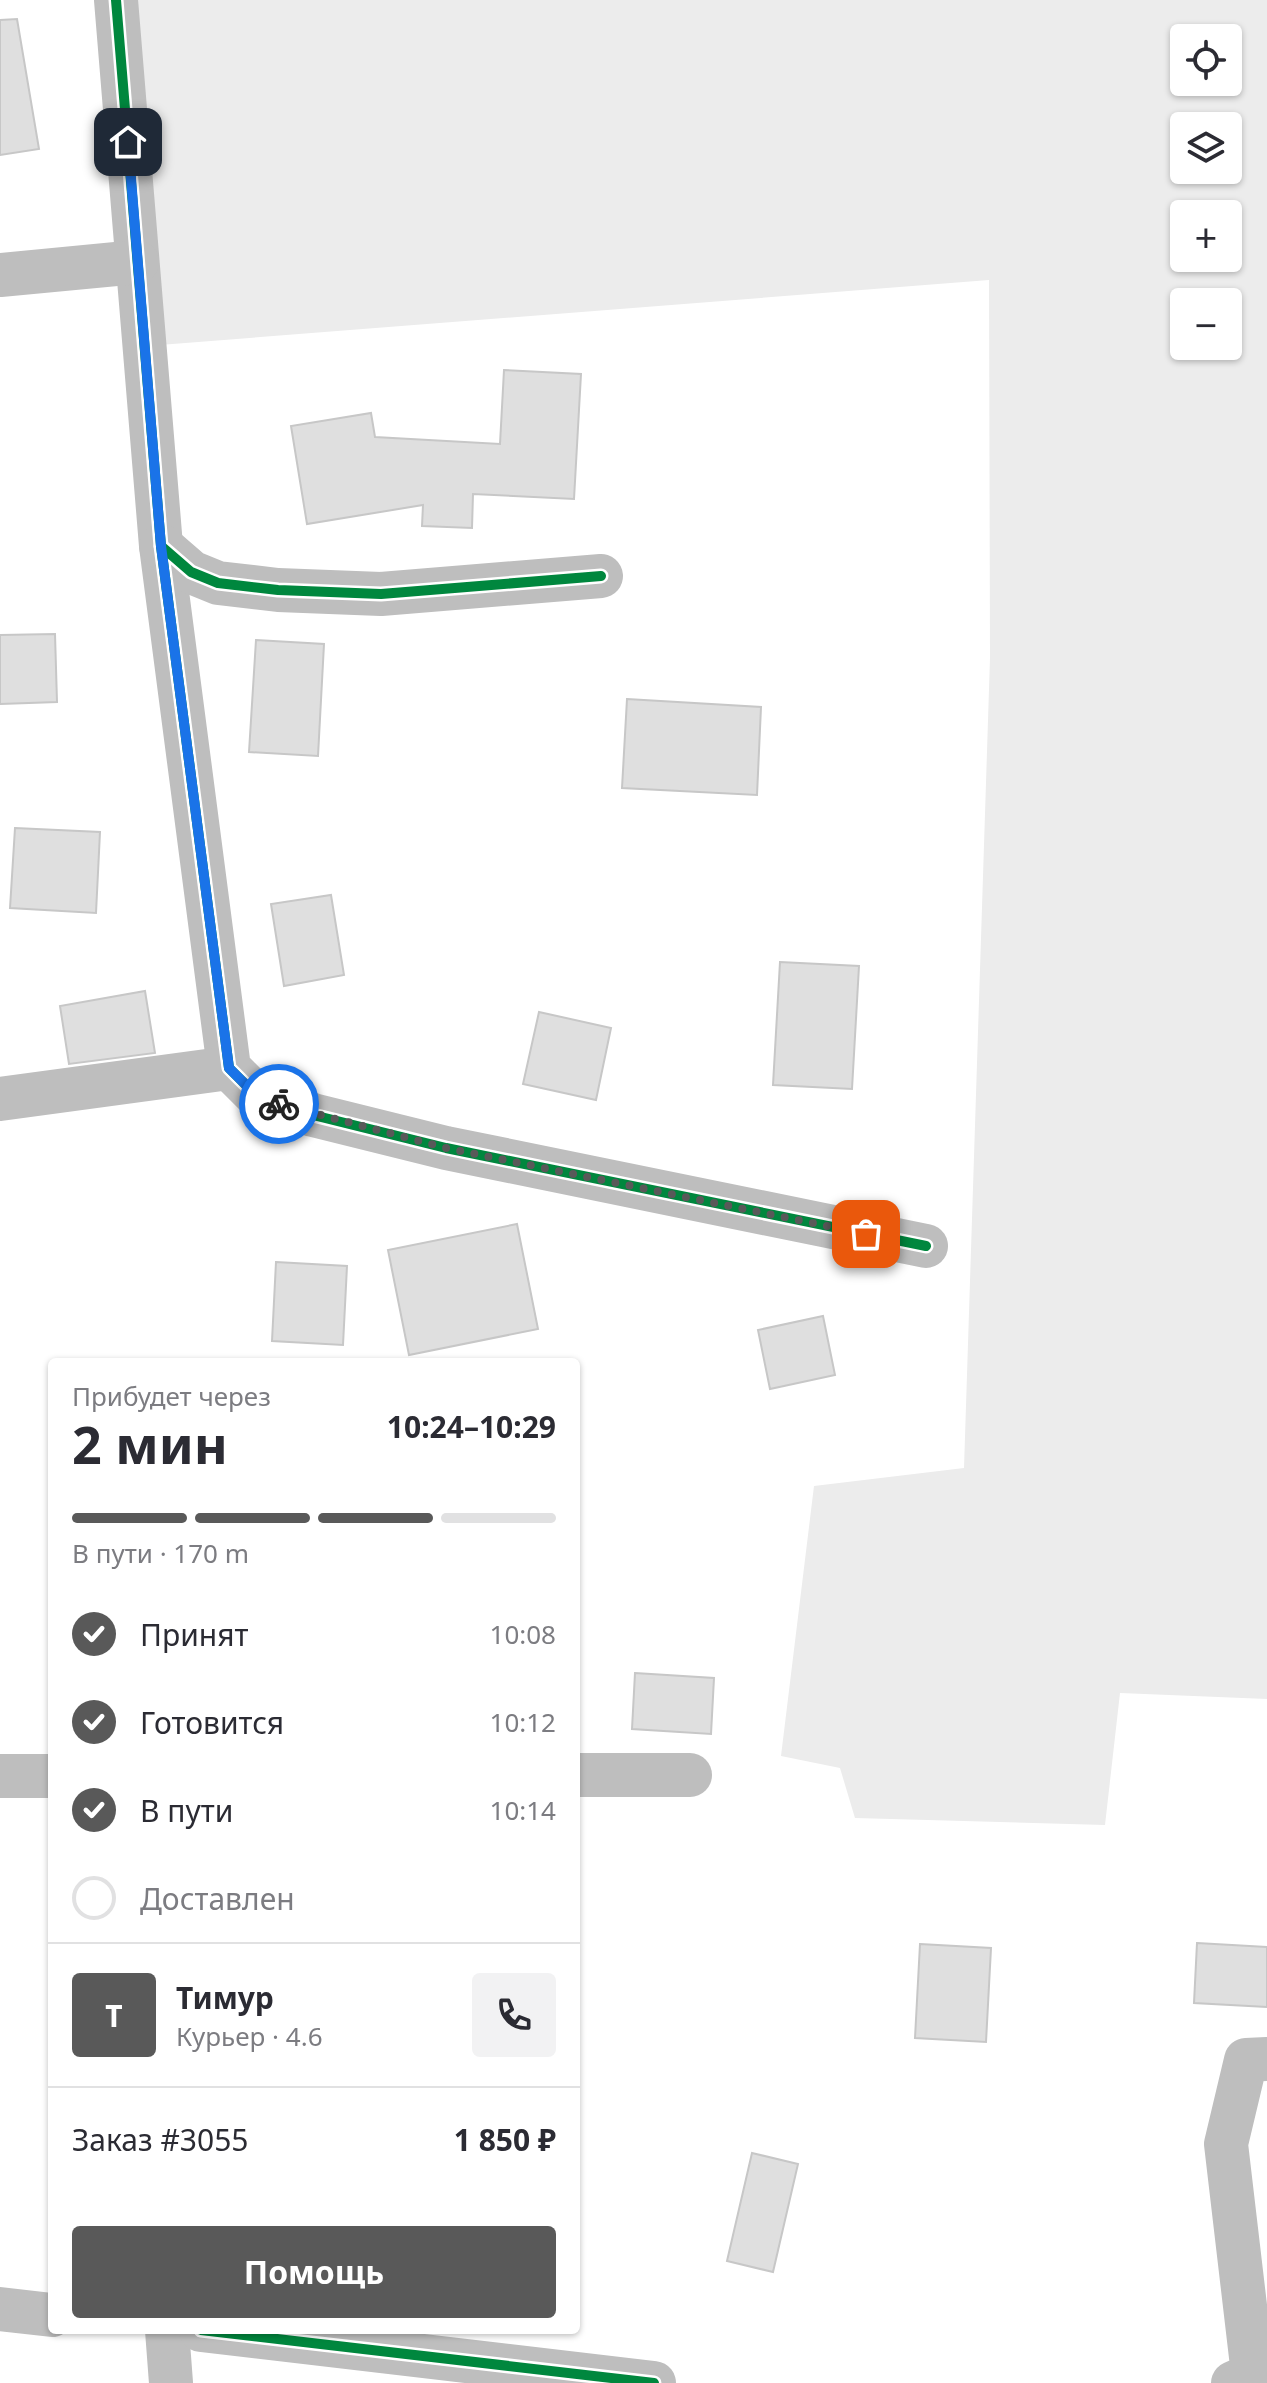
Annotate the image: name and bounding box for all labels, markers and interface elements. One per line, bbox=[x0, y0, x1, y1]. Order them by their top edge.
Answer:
map controls bbox=[1170, 24, 1242, 360]
button: locate bbox=[1170, 24, 1242, 96]
pin bbox=[94, 108, 162, 176]
button: layers bbox=[1170, 112, 1242, 184]
icon: home bbox=[106, 120, 150, 164]
button: + bbox=[1170, 200, 1242, 272]
button: − bbox=[1170, 288, 1242, 360]
courier bbox=[239, 1064, 319, 1144]
icon: bike bbox=[257, 1082, 301, 1126]
pin bbox=[832, 1200, 900, 1268]
icon: bag bbox=[844, 1212, 888, 1256]
text: Прибудет через bbox=[72, 1378, 271, 1414]
text: 10:24–10:29 bbox=[387, 1406, 556, 1447]
text: 2 мин bbox=[72, 1408, 228, 1479]
text: В пути · 170 m bbox=[72, 1535, 249, 1571]
icon: check bbox=[72, 1612, 116, 1656]
text: Принят bbox=[140, 1614, 249, 1655]
text: 10:08 bbox=[490, 1616, 556, 1652]
icon: check bbox=[72, 1700, 116, 1744]
text: Готовится bbox=[140, 1702, 284, 1743]
text: 10:12 bbox=[490, 1704, 556, 1740]
icon: check bbox=[72, 1788, 116, 1832]
text: В пути bbox=[140, 1790, 233, 1831]
text: 10:14 bbox=[490, 1792, 556, 1828]
text: Доставлен bbox=[140, 1878, 295, 1919]
button: phone bbox=[472, 1973, 556, 2057]
text: Тимур bbox=[176, 1977, 274, 2018]
text: Т bbox=[105, 1995, 123, 2036]
text: Курьер · 4.6 bbox=[176, 2018, 323, 2054]
text: Заказ #3055 bbox=[72, 2119, 248, 2160]
text: 1 850 ₽ bbox=[454, 2119, 556, 2160]
button: Помощь bbox=[72, 2226, 556, 2318]

